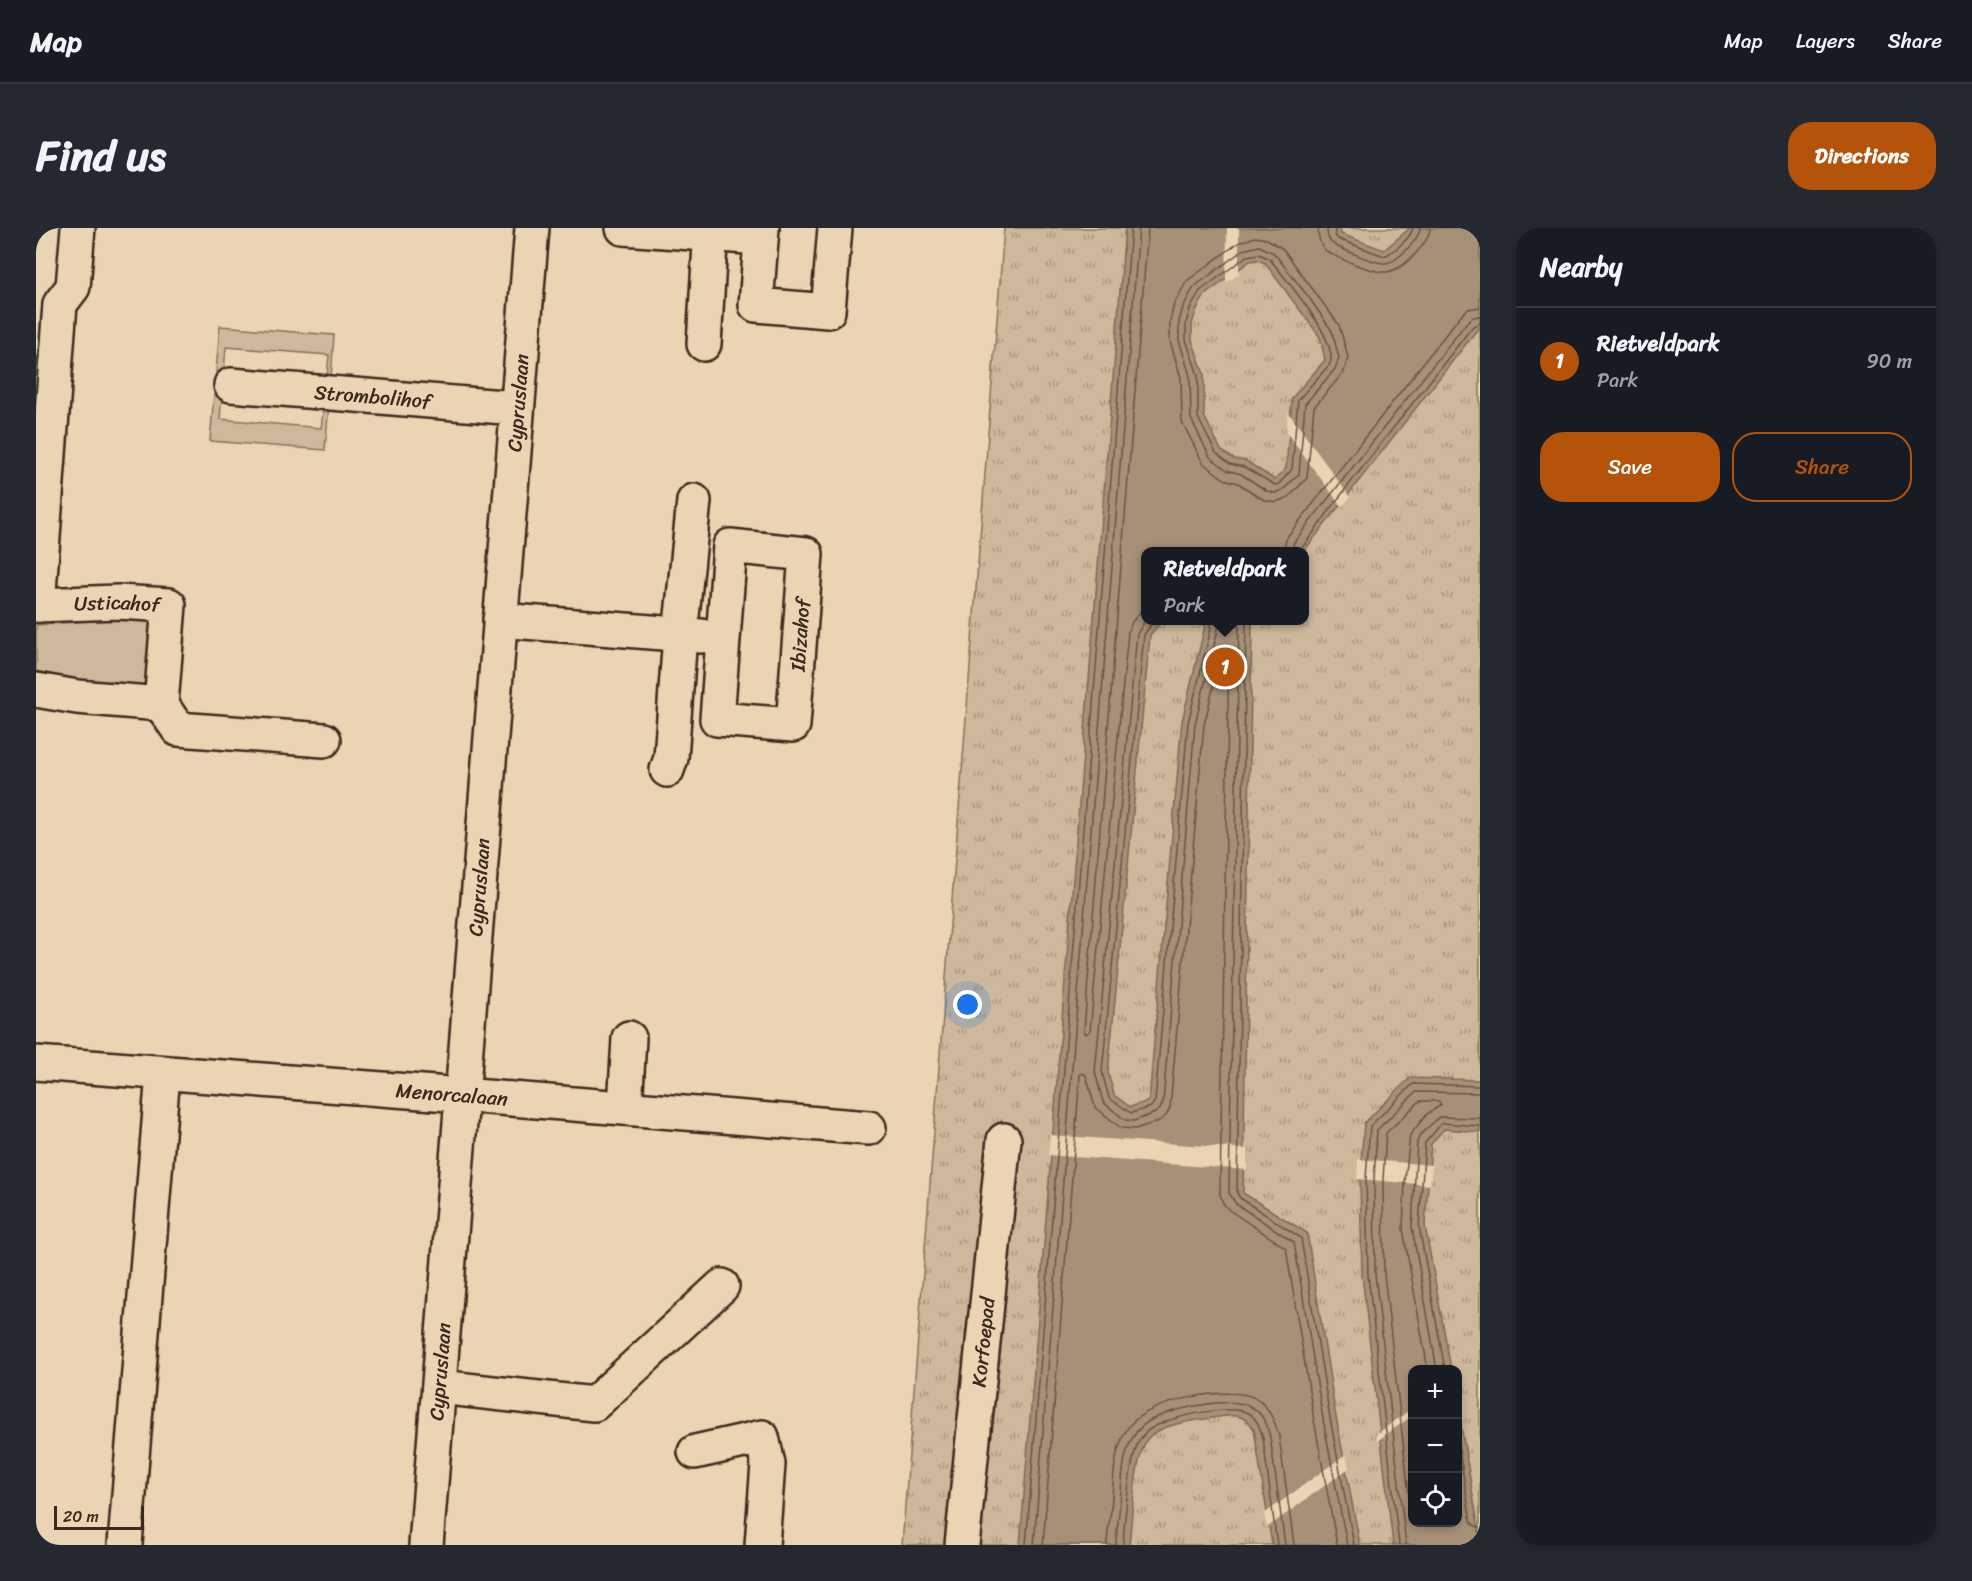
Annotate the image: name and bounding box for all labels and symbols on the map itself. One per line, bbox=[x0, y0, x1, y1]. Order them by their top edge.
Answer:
street label: Cypruslaan bbox=[497, 352, 540, 453]
street label: Strombolihof bbox=[313, 375, 435, 419]
street label: Usticahof bbox=[73, 585, 163, 623]
street label: Ibizahof bbox=[780, 594, 821, 674]
pin: 1 bbox=[1206, 644, 1244, 690]
street label: Cypruslaan bbox=[458, 837, 501, 938]
your location bbox=[953, 990, 982, 1019]
street label: Menorcalaan bbox=[394, 1073, 509, 1117]
street label: Korfoepad bbox=[961, 1294, 1006, 1389]
street label: Cypruslaan bbox=[419, 1321, 462, 1422]
scale bar bbox=[54, 1503, 144, 1530]

